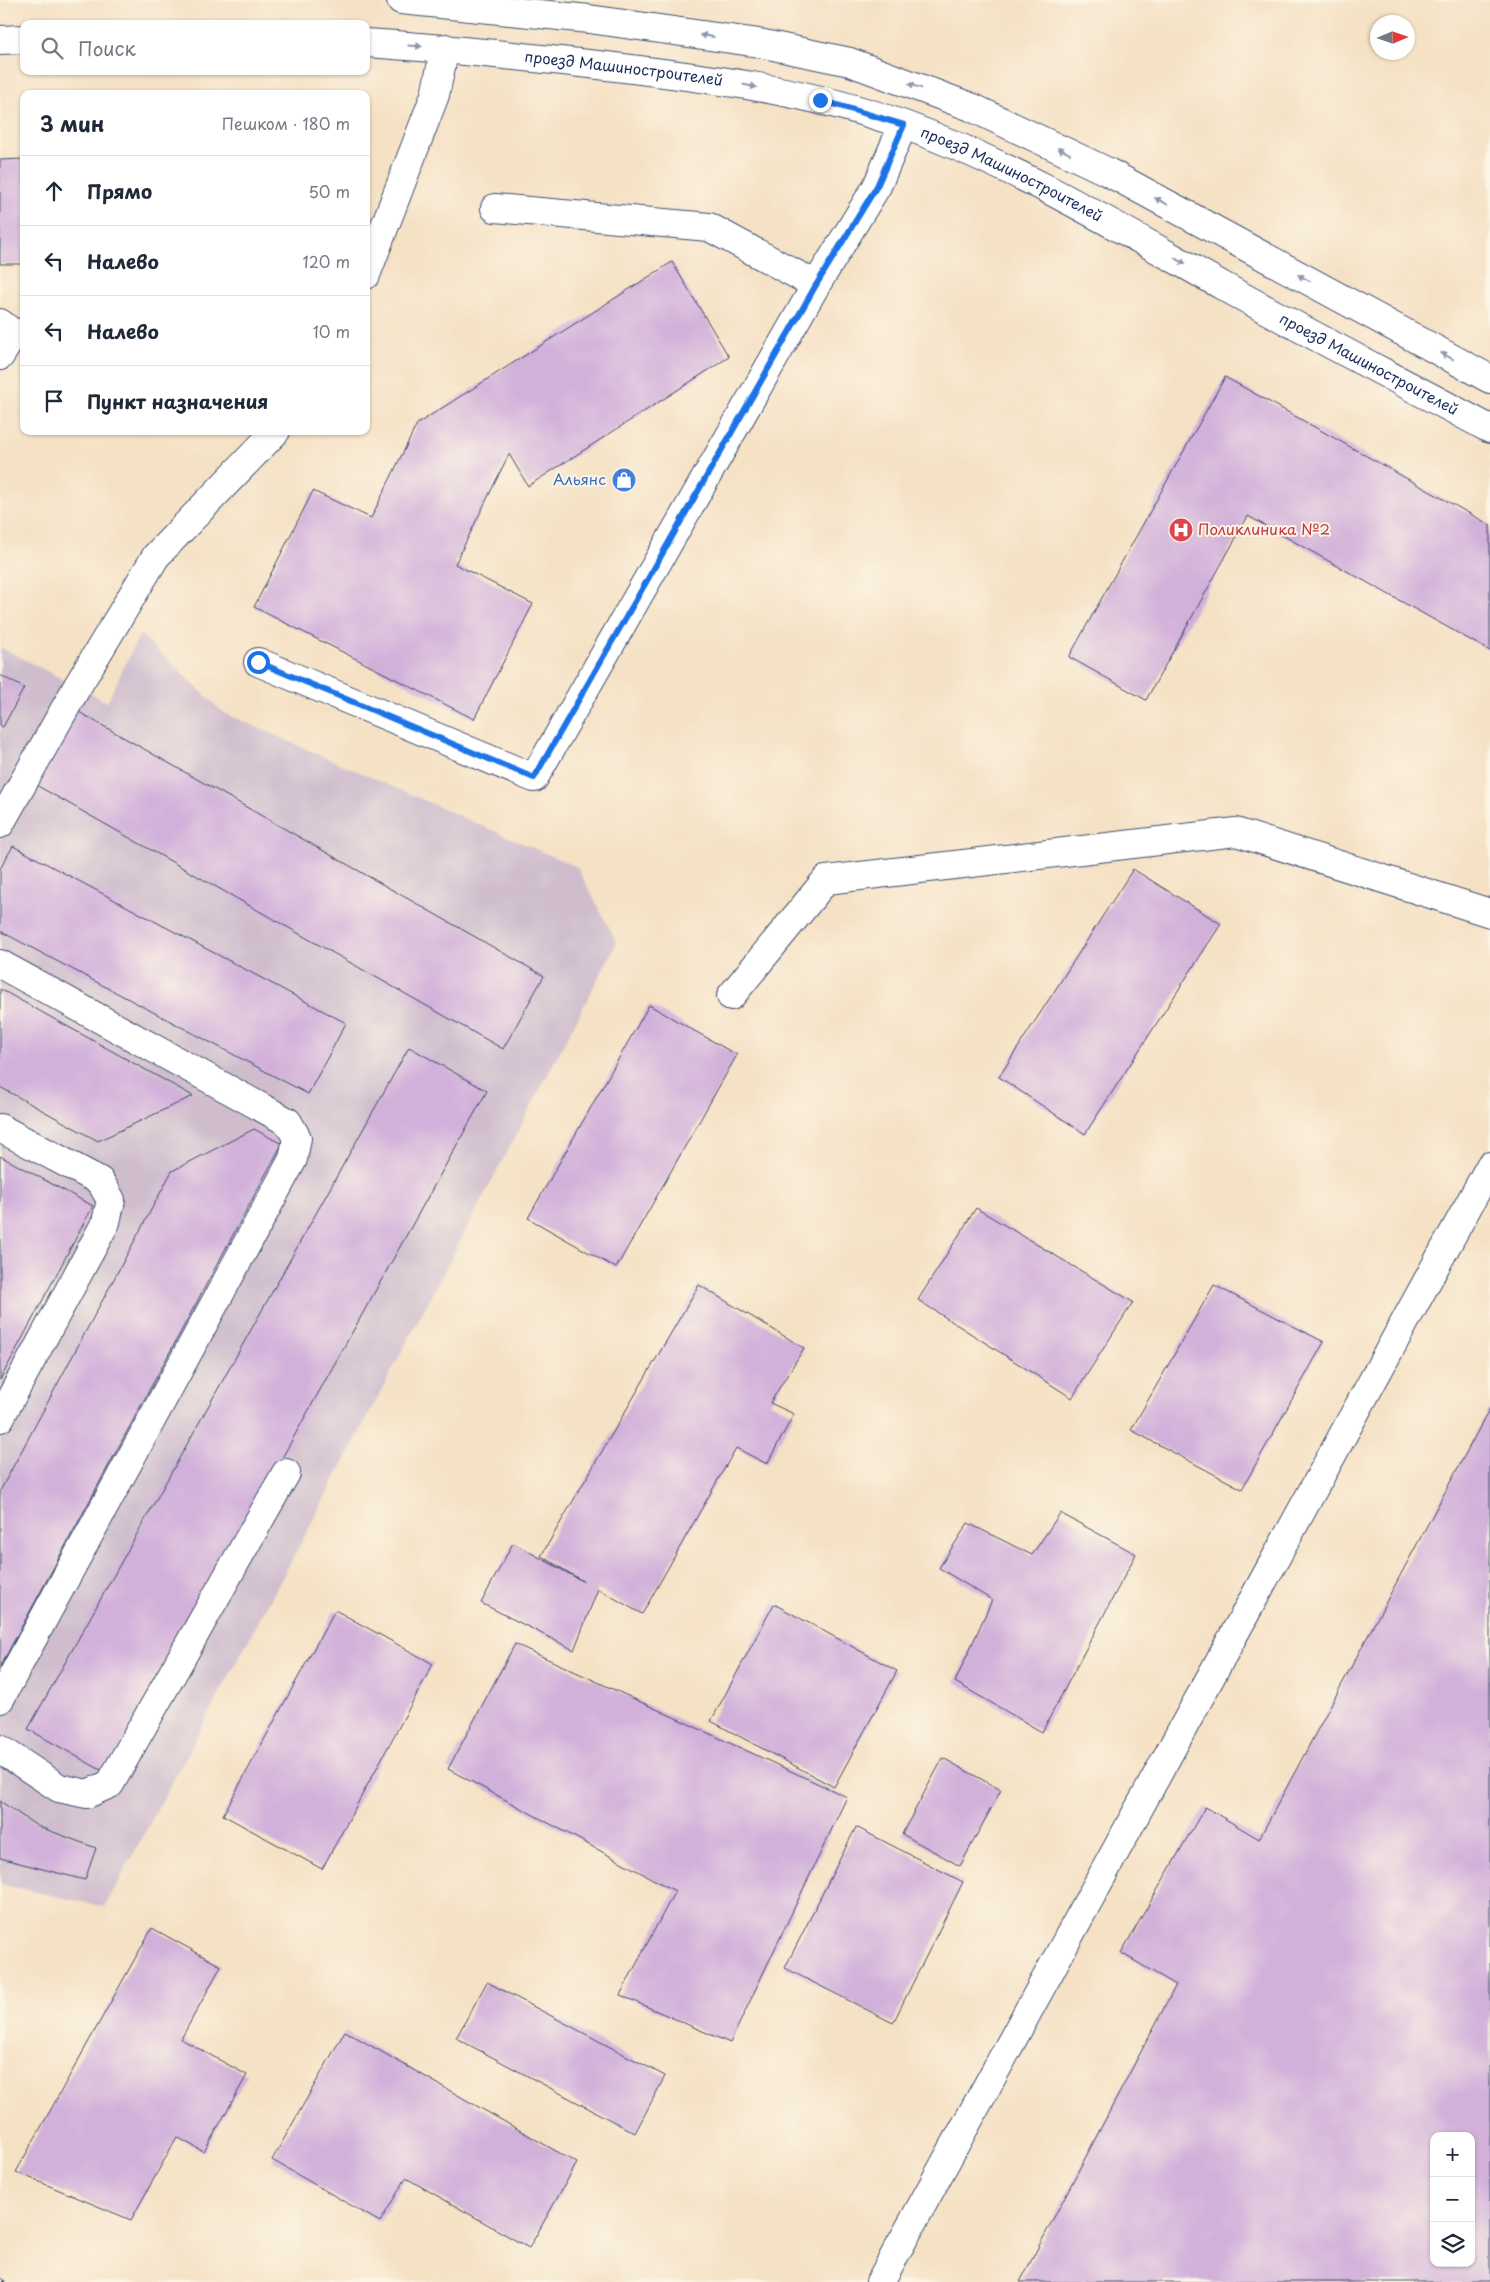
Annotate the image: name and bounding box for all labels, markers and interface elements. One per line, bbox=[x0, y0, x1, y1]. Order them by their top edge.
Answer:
north arrow bbox=[1370, 15, 1415, 60]
search box bbox=[20, 20, 370, 75]
one-way arrow bbox=[698, 31, 714, 39]
icon: search bbox=[38, 34, 66, 62]
text: Поиск bbox=[78, 34, 136, 62]
one-way arrow bbox=[407, 42, 423, 50]
street label: проезд Машиностроителей bbox=[524, 44, 725, 91]
one-way arrow bbox=[742, 82, 758, 90]
one-way arrow bbox=[907, 82, 922, 90]
route end bbox=[809, 89, 832, 112]
text: 3 мин bbox=[40, 107, 104, 139]
text: Пешком · 180 m bbox=[222, 111, 350, 135]
street label: проезд Машиностроителей bbox=[918, 119, 1107, 227]
one-way arrow bbox=[1057, 147, 1071, 155]
icon: ahead bbox=[40, 177, 68, 205]
text: Прямо bbox=[87, 177, 152, 205]
text: 50 m bbox=[309, 179, 350, 203]
one-way arrow bbox=[1154, 197, 1169, 205]
icon: left bbox=[40, 247, 68, 275]
text: Налево bbox=[87, 247, 159, 275]
text: 120 m bbox=[303, 249, 350, 273]
one-way arrow bbox=[1173, 257, 1188, 265]
one-way arrow bbox=[1297, 274, 1311, 282]
street label: проезд Машиностроителей bbox=[1276, 306, 1463, 420]
icon: left bbox=[40, 317, 68, 345]
text: Налево bbox=[87, 317, 159, 345]
text: 10 m bbox=[313, 319, 350, 343]
one-way arrow bbox=[1440, 351, 1454, 360]
icon: arrive bbox=[40, 387, 68, 415]
text: Пункт назначения bbox=[87, 387, 268, 415]
place label: Альянс bbox=[553, 467, 606, 490]
shop icon: Альянс bbox=[611, 467, 637, 493]
hospital icon: Поликлиника №2 bbox=[1168, 517, 1194, 543]
place label: Поликлиника №2 bbox=[1198, 517, 1330, 540]
route start bbox=[247, 651, 270, 674]
map controls bbox=[1430, 2132, 1475, 2267]
button: + bbox=[1430, 2132, 1475, 2177]
button: − bbox=[1430, 2177, 1475, 2222]
button: layers bbox=[1430, 2222, 1475, 2267]

